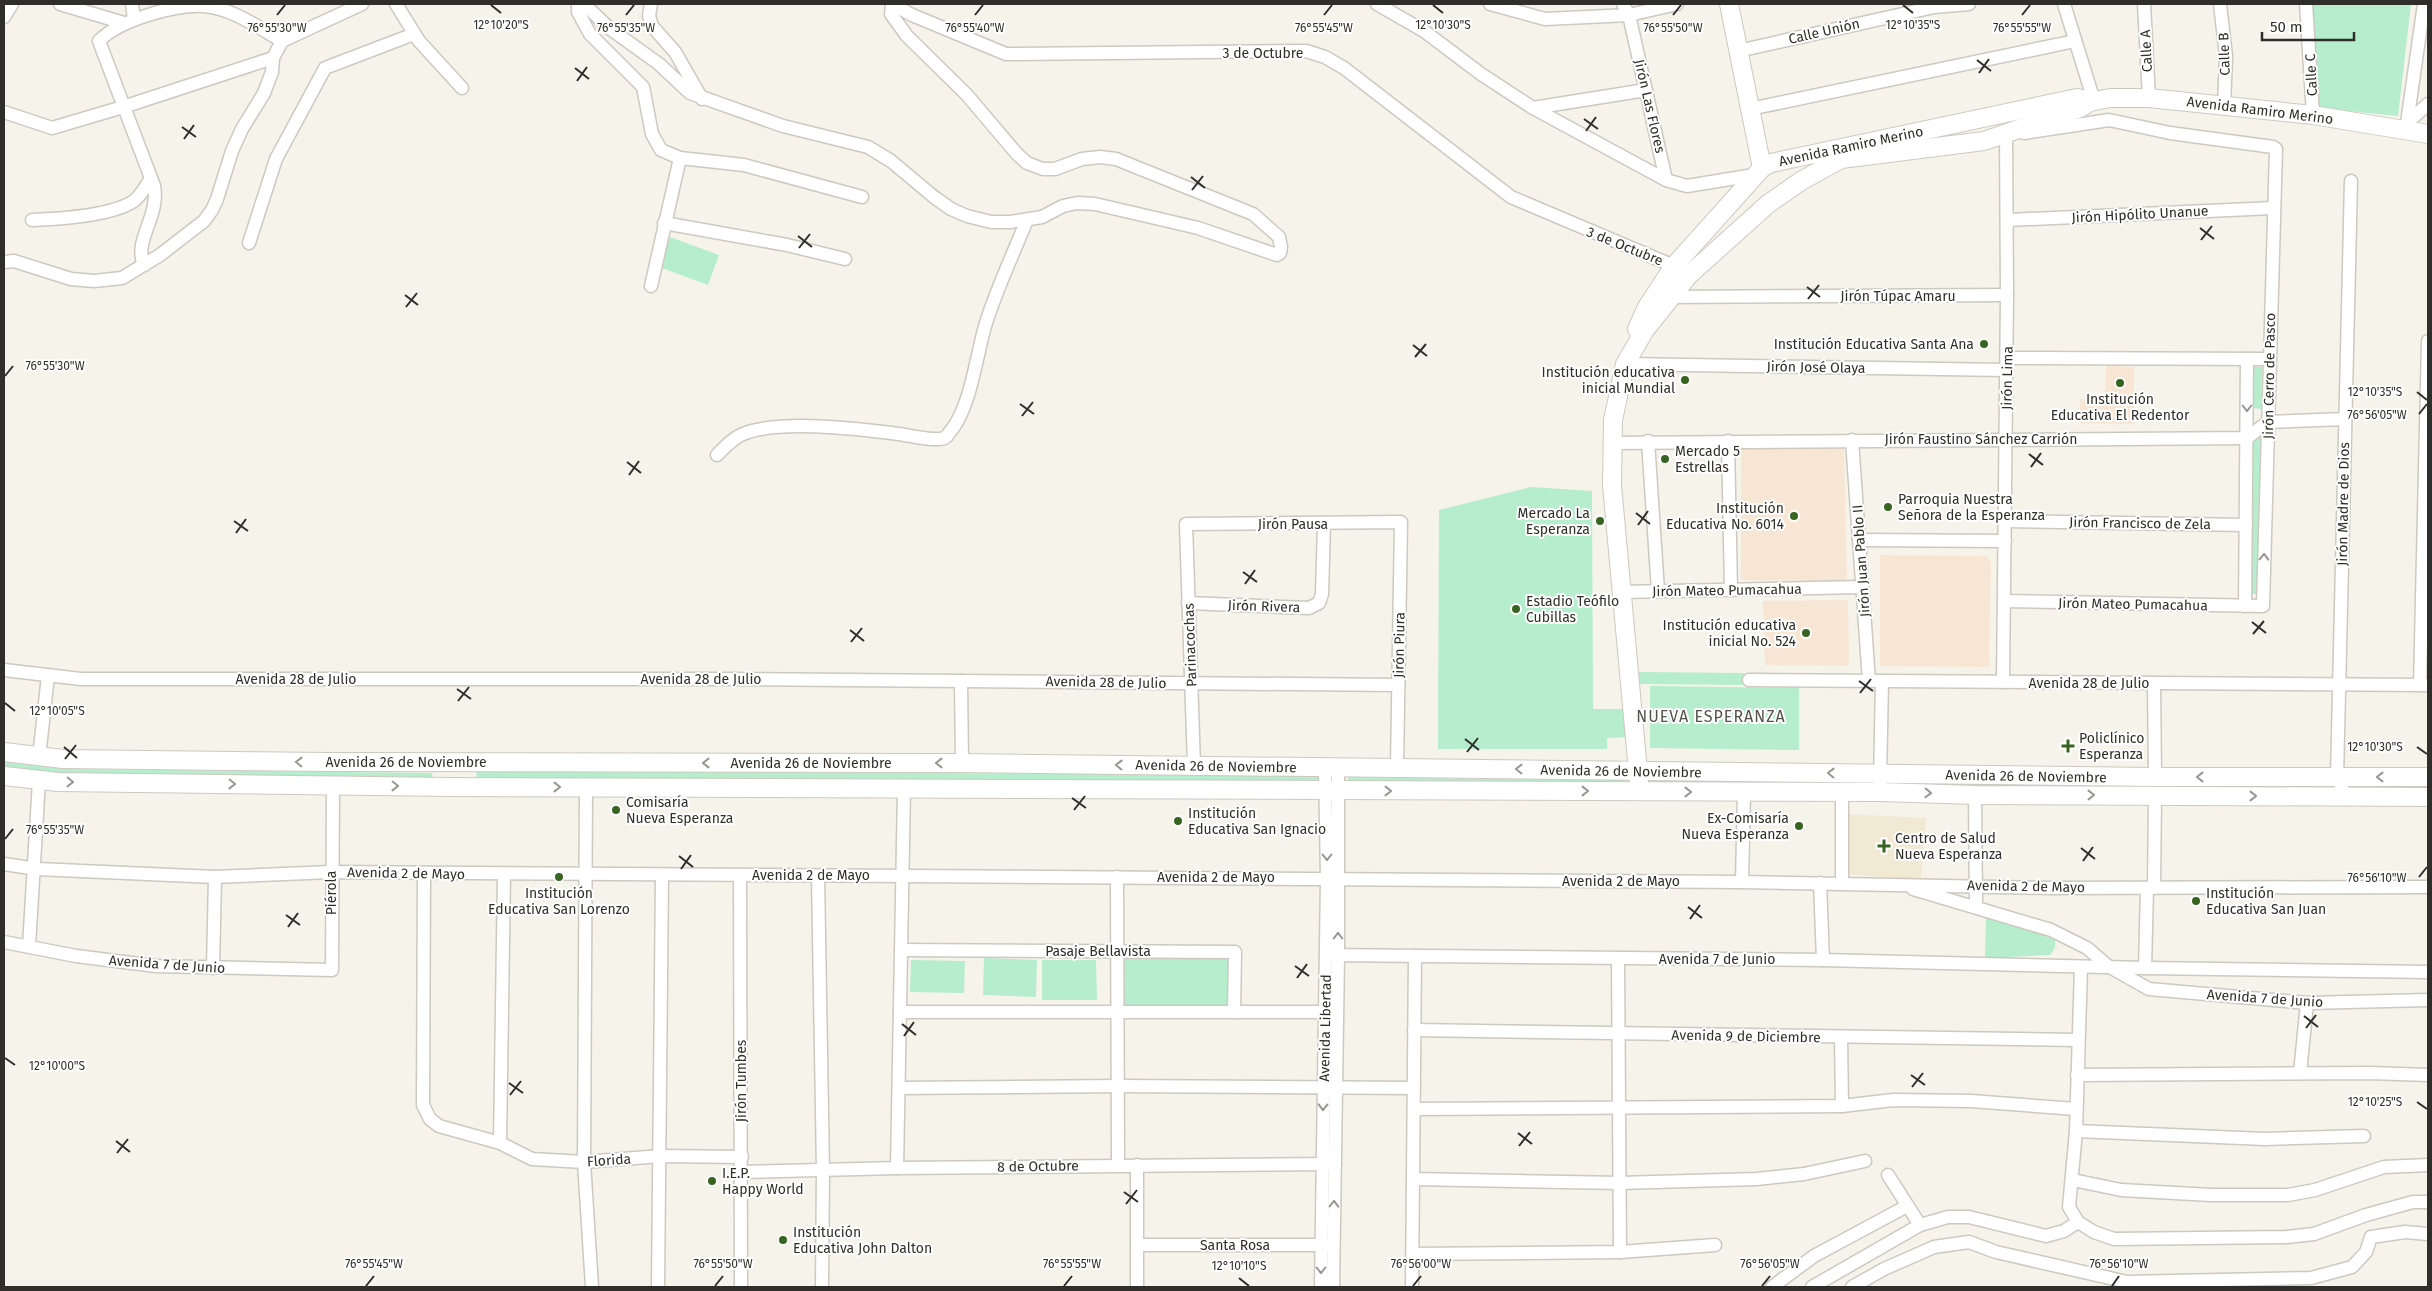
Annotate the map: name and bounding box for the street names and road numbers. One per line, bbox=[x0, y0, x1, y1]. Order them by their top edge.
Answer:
street label: Calle Unión bbox=[1787, 15, 1861, 48]
street label: Calle A bbox=[2137, 29, 2156, 73]
street label: Calle B bbox=[2215, 32, 2234, 76]
street label: 3 de Octubre bbox=[1223, 45, 1303, 62]
street label: Calle C bbox=[2302, 53, 2321, 97]
street label: Jirón Las Flores bbox=[1630, 57, 1669, 155]
street label: Avenida Ramiro Merino bbox=[2186, 93, 2334, 128]
street label: Avenida Ramiro Merino bbox=[1777, 123, 1925, 170]
street label: Jirón Hipólito Unanue bbox=[2071, 202, 2209, 227]
street label: 3 de Octubre bbox=[1584, 223, 1666, 270]
street label: Jirón Túpac Amaru bbox=[1840, 288, 1956, 305]
street label: Jirón Cerro de Pasco bbox=[2260, 313, 2279, 439]
street label: Jirón Lima bbox=[1998, 346, 2017, 410]
street label: Jirón José Olaya bbox=[1766, 358, 1866, 377]
street label: Jirón Faustino Sánchez Carrión bbox=[1885, 431, 2077, 448]
street label: Jirón Madre de Dios bbox=[2334, 441, 2353, 566]
street label: Jirón Juan Pablo II bbox=[1849, 504, 1874, 618]
street label: Jirón Francisco de Zela bbox=[2069, 514, 2211, 533]
street label: Jirón Pausa bbox=[1258, 516, 1328, 533]
street label: Jirón Mateo Pumacahua bbox=[1652, 581, 1802, 600]
street label: Jirón Mateo Pumacahua bbox=[2058, 595, 2208, 614]
street label: Jirón Rivera bbox=[1227, 597, 1301, 616]
street label: Parinacochas bbox=[1181, 602, 1200, 687]
street label: Jirón Piura bbox=[1390, 612, 1409, 678]
street label: Avenida 28 de Julio bbox=[235, 671, 357, 688]
street label: Avenida 28 de Julio bbox=[640, 671, 762, 688]
street label: Avenida 28 de Julio bbox=[1045, 673, 1167, 692]
street label: Avenida 28 de Julio bbox=[2028, 675, 2150, 692]
street label: Avenida 26 de Noviembre bbox=[325, 754, 487, 771]
street label: Avenida 26 de Noviembre bbox=[730, 755, 892, 772]
street label: Avenida 26 de Noviembre bbox=[1135, 757, 1297, 776]
street label: Avenida 26 de Noviembre bbox=[1540, 762, 1702, 781]
street label: Avenida 26 de Noviembre bbox=[1945, 767, 2107, 786]
street label: Avenida 2 de Mayo bbox=[347, 864, 465, 883]
street label: Avenida 2 de Mayo bbox=[752, 867, 870, 884]
street label: Avenida 2 de Mayo bbox=[1157, 869, 1275, 886]
street label: Piérola bbox=[323, 871, 340, 915]
street label: Avenida 2 de Mayo bbox=[1562, 873, 1680, 890]
street label: Avenida 2 de Mayo bbox=[1967, 877, 2085, 896]
street label: Pasaje Bellavista bbox=[1045, 943, 1151, 960]
street label: Avenida 7 de Junio bbox=[1659, 951, 1775, 968]
street label: Avenida 7 de Junio bbox=[108, 952, 226, 977]
street label: Avenida Libertad bbox=[1316, 974, 1335, 1082]
street label: Avenida 7 de Junio bbox=[2206, 986, 2324, 1011]
street label: Avenida 9 de Diciembre bbox=[1671, 1027, 1821, 1046]
street label: Jirón Tumbes bbox=[733, 1039, 750, 1122]
street label: Florida bbox=[586, 1150, 632, 1171]
street label: 8 de Octubre bbox=[997, 1157, 1079, 1176]
street label: Santa Rosa bbox=[1200, 1237, 1270, 1254]

